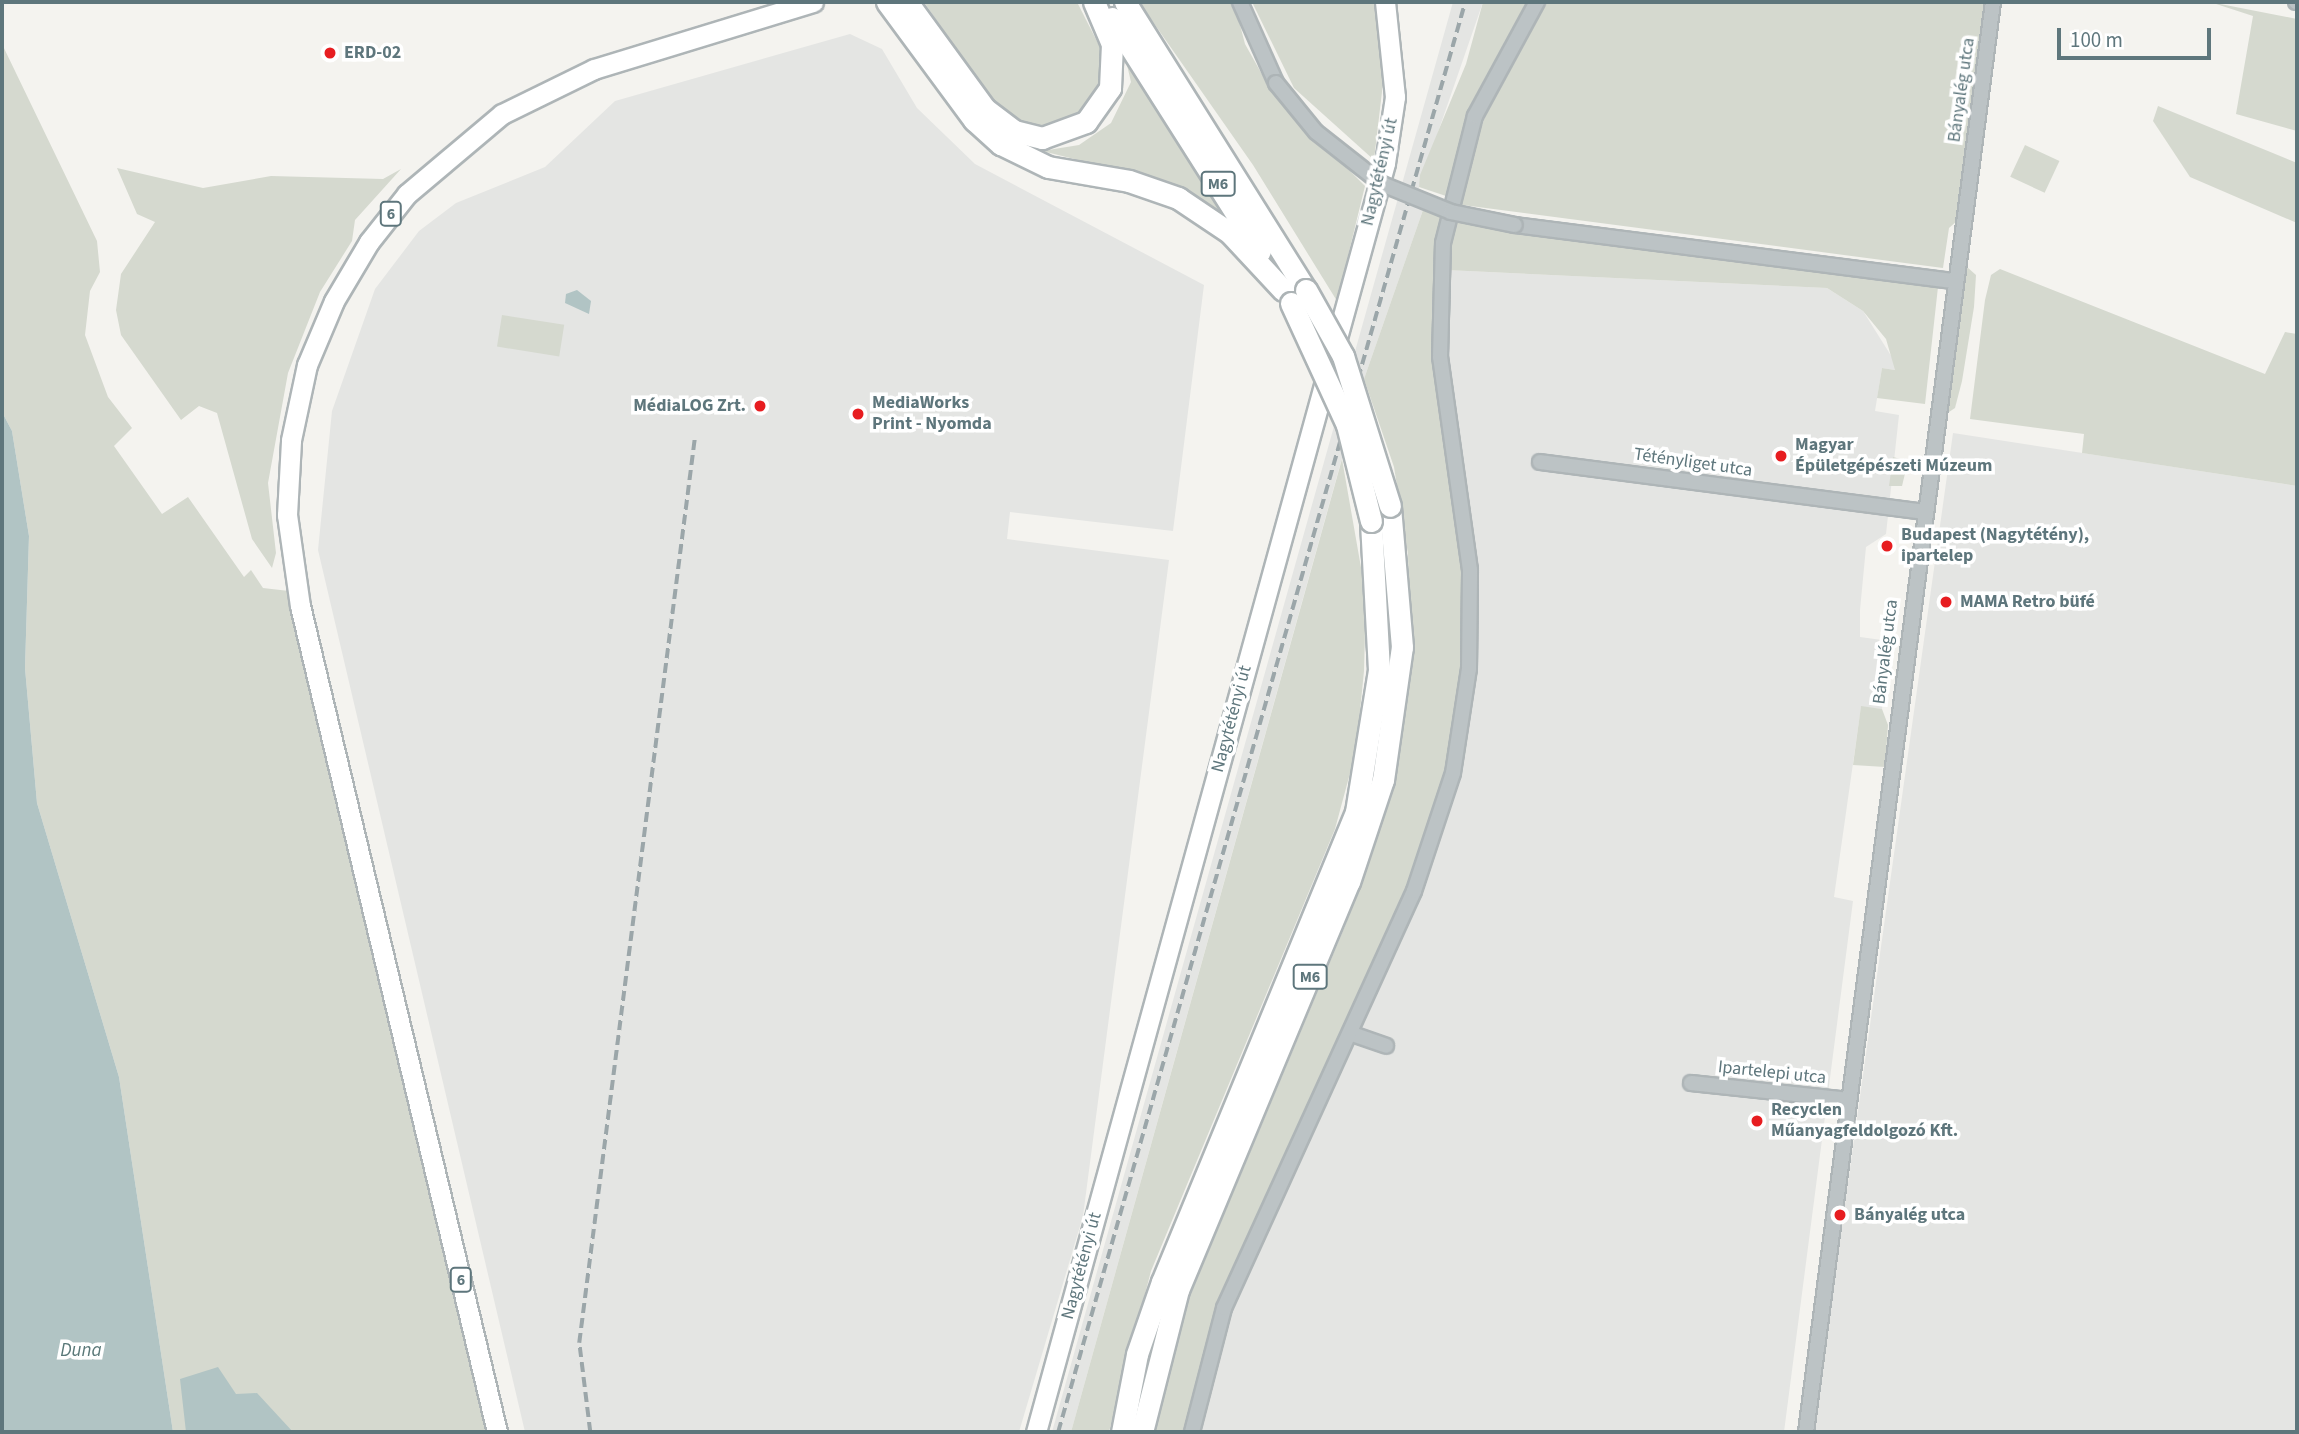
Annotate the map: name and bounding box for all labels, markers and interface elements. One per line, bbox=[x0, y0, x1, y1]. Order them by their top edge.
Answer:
scale bar bbox=[2061, 14, 2215, 58]
text: 100 m bbox=[2070, 25, 2123, 55]
street label: Bányalég utca bbox=[1944, 36, 1980, 144]
place label: ERD-02 bbox=[344, 42, 401, 64]
marker: ERD-02 bbox=[322, 45, 338, 61]
street label: Nagytétényi út bbox=[1357, 116, 1403, 228]
road number: M6 bbox=[1200, 172, 1236, 196]
road number: 6 bbox=[379, 202, 403, 227]
place label: MediaWorks Print - Nyomda bbox=[872, 393, 992, 436]
place label: MédiaLOG Zrt. bbox=[633, 395, 746, 417]
marker: MédiaLOG Zrt. bbox=[752, 398, 768, 414]
marker: MediaWorks Print - Nyomda bbox=[850, 406, 866, 422]
place label: Magyar Épületgépészeti Múzeum bbox=[1795, 435, 1992, 478]
street label: Tétényliget utca bbox=[1632, 444, 1754, 482]
marker: Magyar Épületgépészeti Múzeum bbox=[1773, 448, 1789, 464]
place label: Budapest (Nagytétény), ipartelep bbox=[1901, 525, 2089, 568]
marker: Budapest (Nagytétény), ipartelep bbox=[1879, 538, 1895, 554]
place label: MAMA Retro büfé bbox=[1960, 591, 2095, 613]
marker: MAMA Retro büfé bbox=[1938, 594, 1954, 610]
street label: Bányalég utca bbox=[1869, 598, 1903, 706]
street label: Nagytétényi út bbox=[1207, 663, 1257, 775]
road number: M6 bbox=[1292, 965, 1328, 990]
street label: Ipartelepi utca bbox=[1717, 1057, 1827, 1089]
place label: Recyclen Műanyagfeldolgozó Kft. bbox=[1771, 1100, 1958, 1142]
marker: Recyclen Műanyagfeldolgozó Kft. bbox=[1749, 1113, 1765, 1129]
place label: Bányalég utca bbox=[1854, 1204, 1965, 1226]
marker: Bányalég utca bbox=[1832, 1207, 1848, 1223]
street label: Nagytétényi út bbox=[1057, 1210, 1107, 1322]
road number: 6 bbox=[449, 1268, 473, 1292]
water label: Duna bbox=[60, 1340, 102, 1362]

